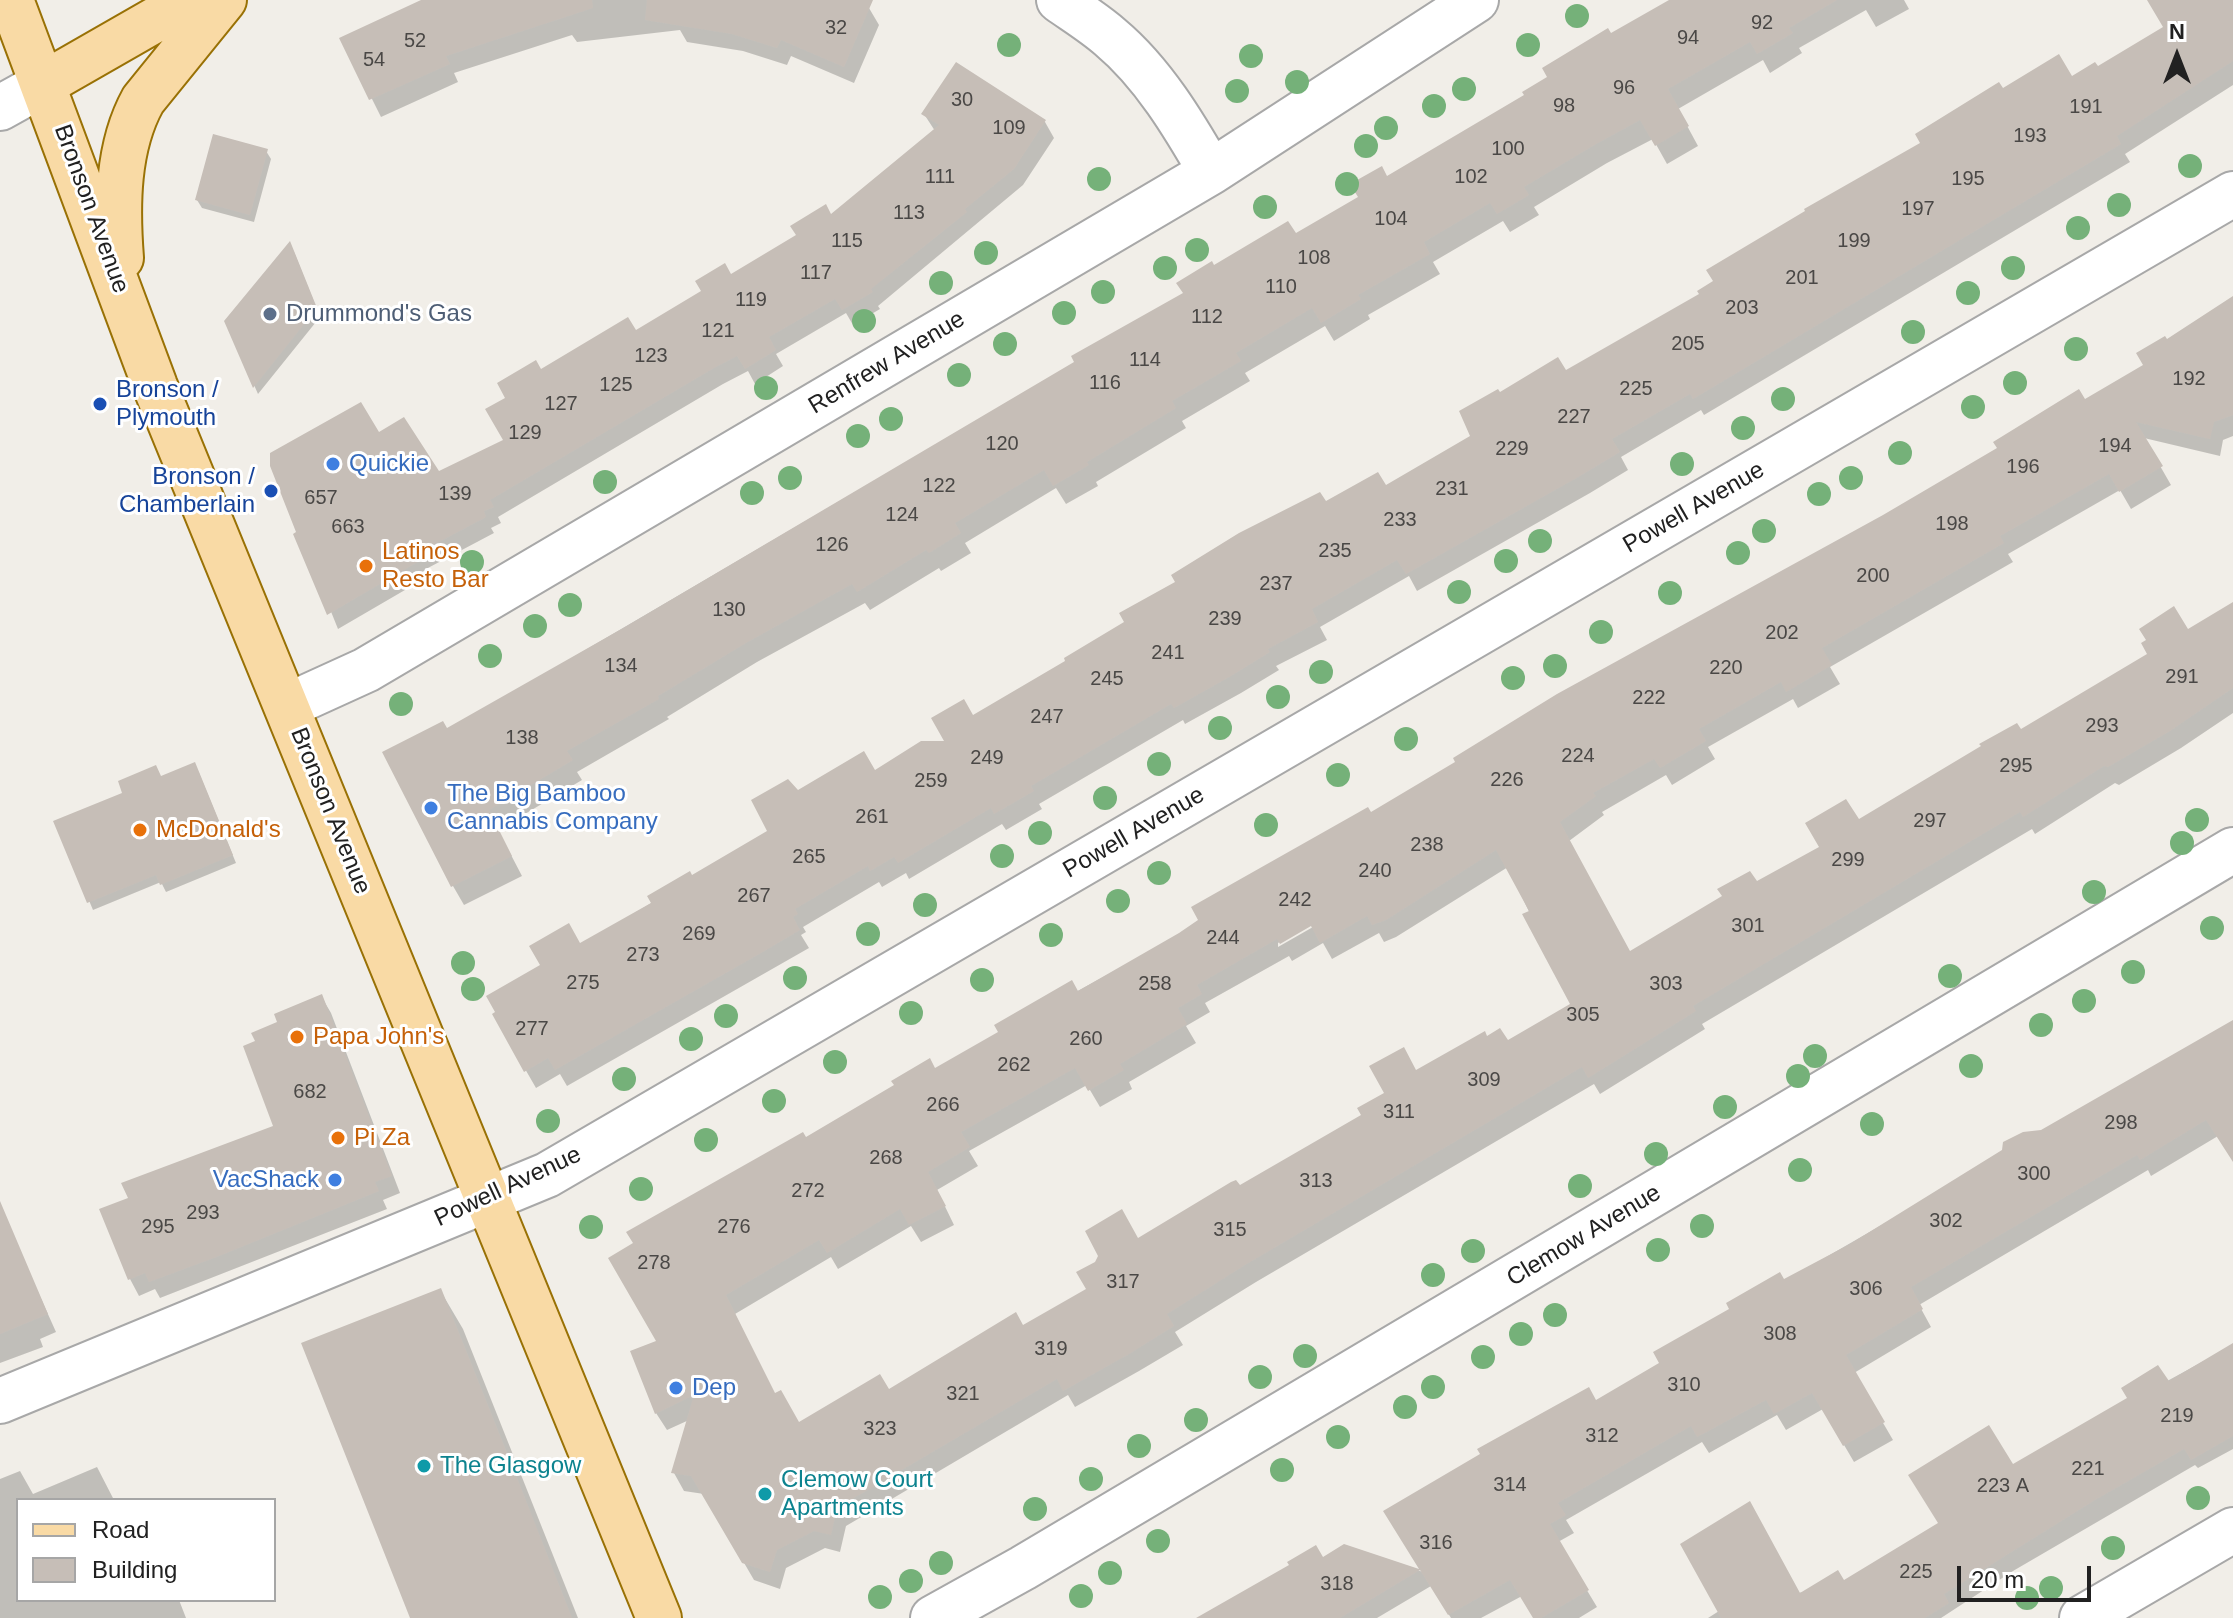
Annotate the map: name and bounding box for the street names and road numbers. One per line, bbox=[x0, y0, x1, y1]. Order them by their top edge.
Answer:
street label: Bronson Avenue bbox=[47, 121, 135, 297]
street label: Renfrew Avenue bbox=[804, 305, 970, 421]
street label: Powell Avenue bbox=[1618, 456, 1770, 560]
street label: Bronson Avenue bbox=[283, 724, 377, 898]
street label: Powell Avenue bbox=[1058, 781, 1210, 885]
street label: Powell Avenue bbox=[430, 1140, 586, 1234]
street label: Clemow Avenue bbox=[1502, 1179, 1666, 1293]

